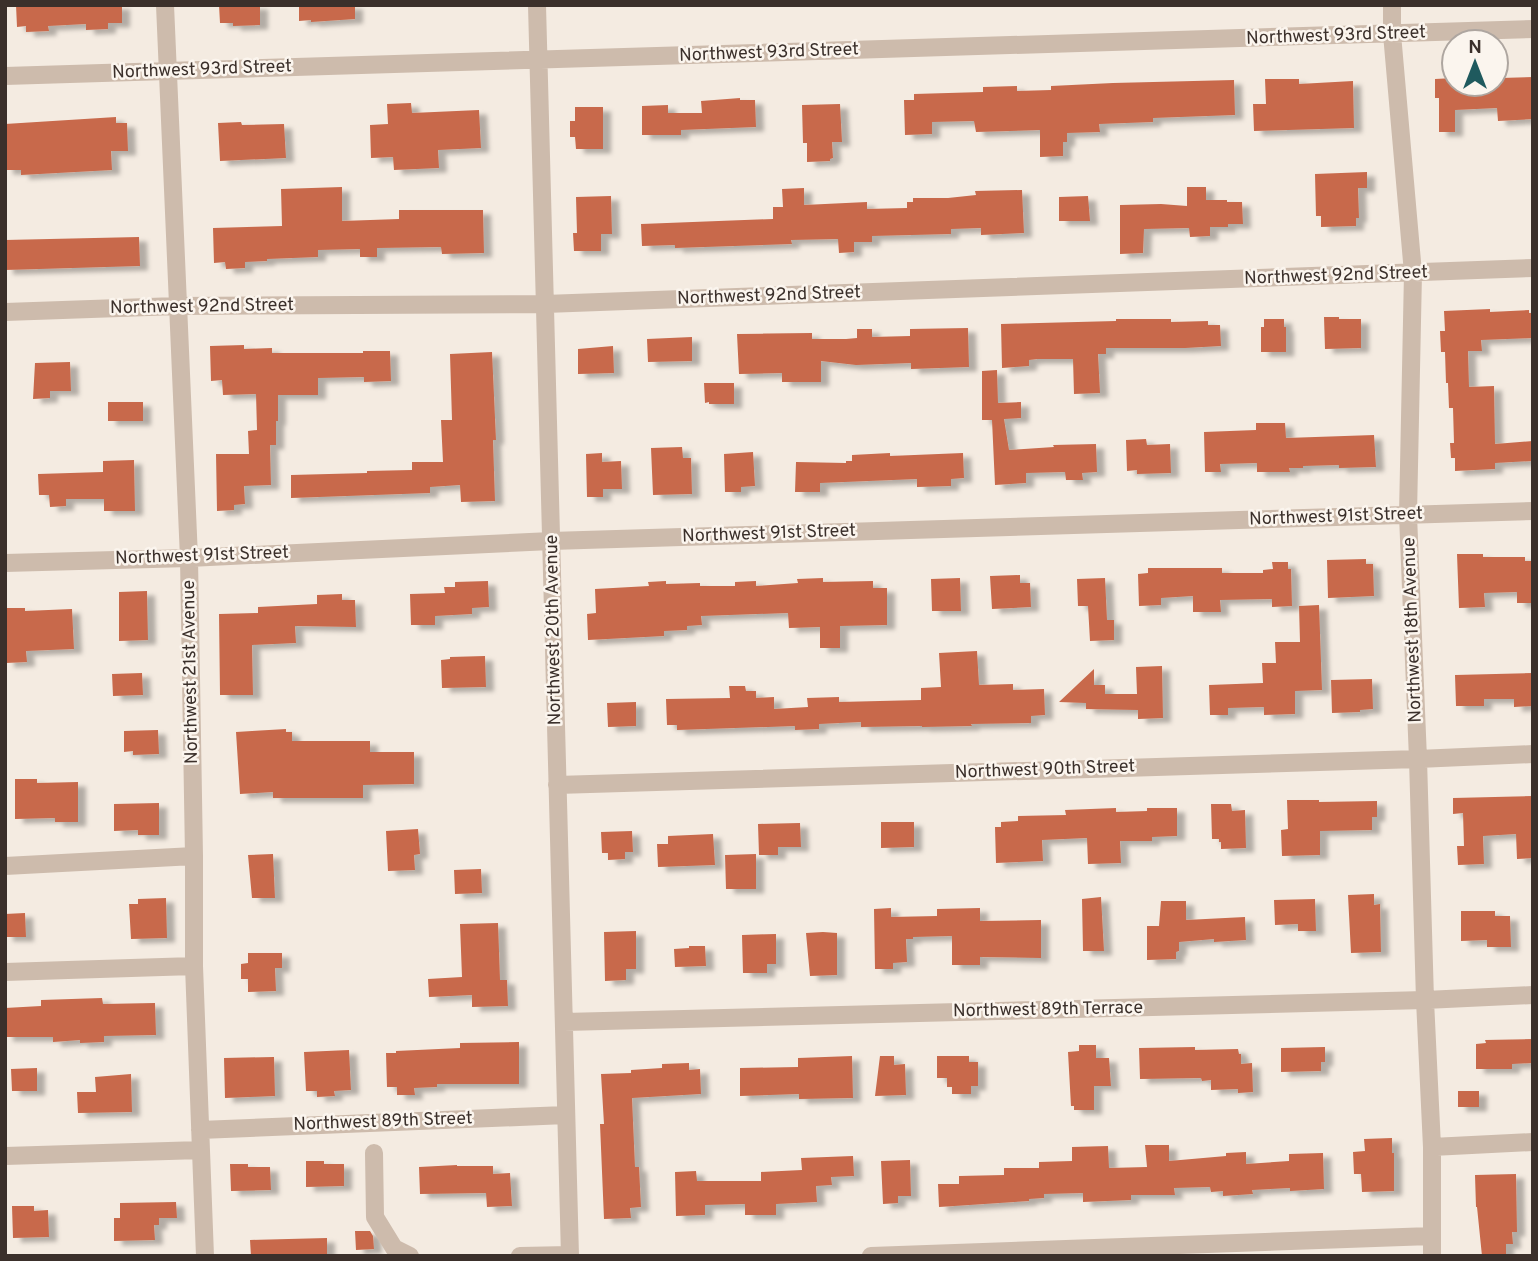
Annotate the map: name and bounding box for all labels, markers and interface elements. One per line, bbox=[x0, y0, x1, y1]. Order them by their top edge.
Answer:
street label: Northwest 93rd Street bbox=[1246, 21, 1426, 51]
north arrow bbox=[1440, 28, 1510, 98]
text: N bbox=[1468, 36, 1482, 60]
street label: Northwest 93rd Street bbox=[679, 38, 859, 68]
street label: Northwest 93rd Street bbox=[112, 55, 292, 85]
street label: Northwest 92nd Street bbox=[1244, 261, 1428, 291]
street label: Northwest 92nd Street bbox=[677, 281, 861, 311]
street label: Northwest 92nd Street bbox=[110, 294, 294, 320]
street label: Northwest 91st Street bbox=[1249, 502, 1423, 532]
street label: Northwest 91st Street bbox=[682, 519, 856, 549]
street label: Northwest 20th Avenue bbox=[541, 534, 567, 726]
street label: Northwest 18th Avenue bbox=[1398, 537, 1428, 723]
street label: Northwest 91st Street bbox=[115, 541, 289, 571]
street label: Northwest 21st Avenue bbox=[178, 580, 204, 764]
street label: Northwest 90th Street bbox=[954, 755, 1136, 785]
street label: Northwest 89th Terrace bbox=[953, 997, 1143, 1023]
street label: Northwest 89th Street bbox=[293, 1107, 473, 1137]

